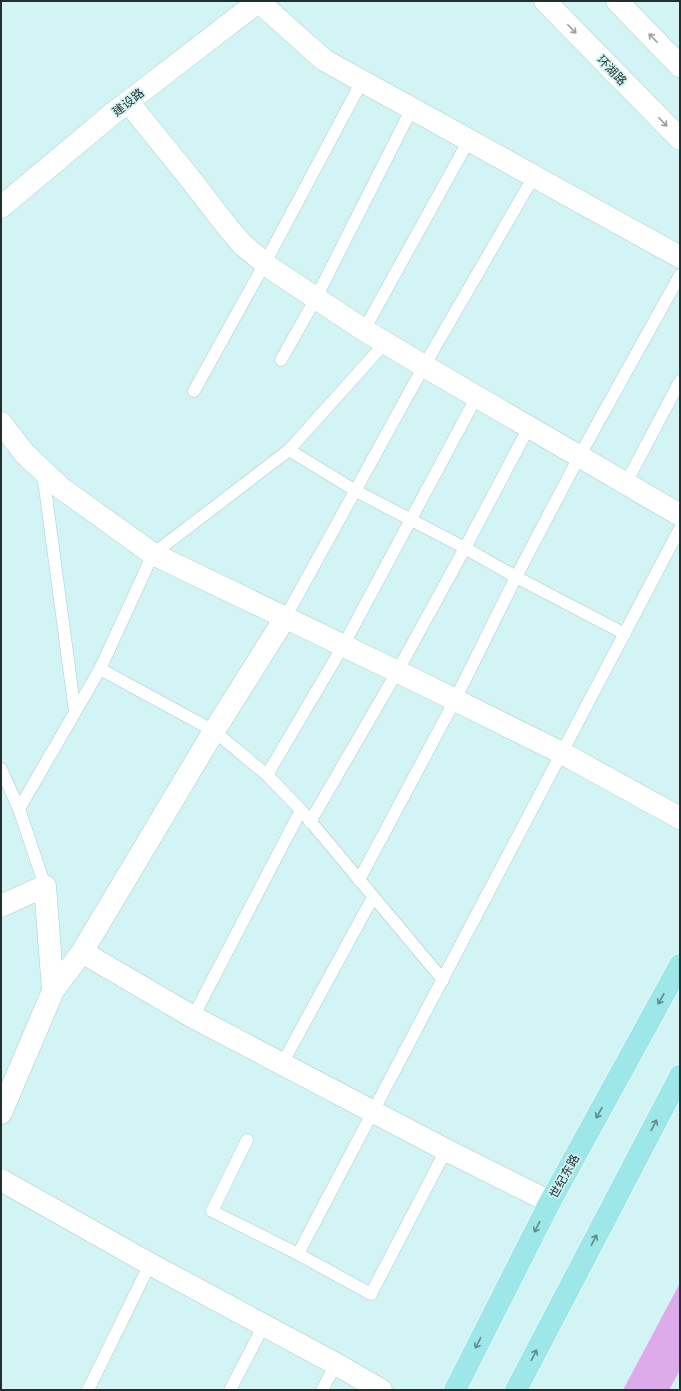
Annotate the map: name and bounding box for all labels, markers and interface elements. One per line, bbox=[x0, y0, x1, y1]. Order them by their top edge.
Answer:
one-way arrow bbox=[567, 24, 577, 34]
one-way arrow bbox=[648, 33, 658, 43]
street label: 环湖路 bbox=[594, 52, 630, 88]
street label: 建设路 bbox=[109, 85, 147, 119]
one-way arrow bbox=[658, 117, 668, 127]
one-way arrow bbox=[657, 993, 665, 1005]
one-way arrow bbox=[594, 1107, 602, 1119]
one-way arrow bbox=[651, 1119, 659, 1131]
street label: 世纪东路 bbox=[546, 1151, 582, 1201]
one-way arrow bbox=[533, 1221, 540, 1233]
one-way arrow bbox=[591, 1234, 599, 1246]
one-way arrow bbox=[474, 1337, 482, 1349]
one-way arrow bbox=[531, 1350, 539, 1362]

